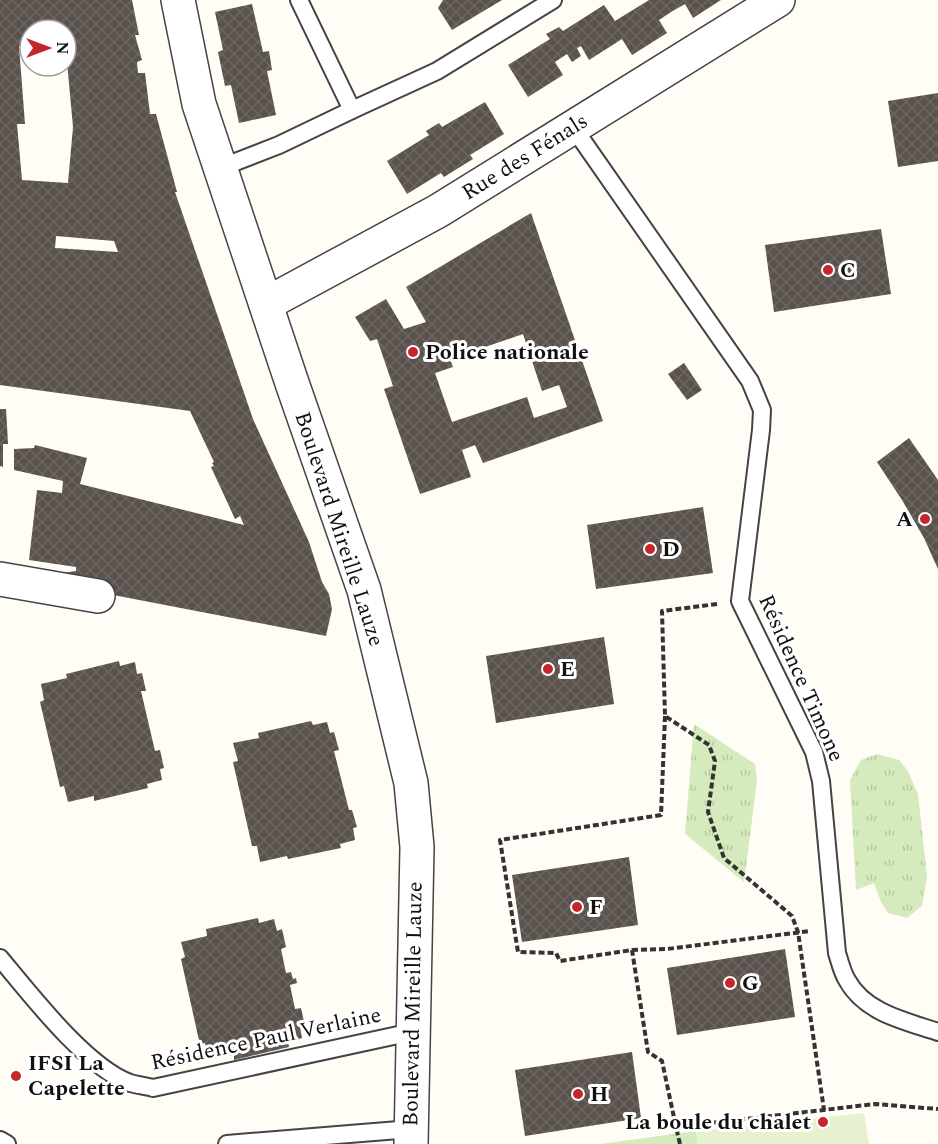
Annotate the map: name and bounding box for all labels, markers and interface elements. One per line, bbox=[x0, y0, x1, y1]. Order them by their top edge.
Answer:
north arrow bbox=[18, 18, 78, 78]
text: N bbox=[50, 41, 74, 55]
street label: Rue des Fénals bbox=[455, 105, 595, 209]
place label: C bbox=[840, 254, 856, 287]
marker: C bbox=[821, 263, 835, 277]
place label: Police nationale bbox=[425, 336, 589, 369]
marker: Police nationale bbox=[406, 345, 420, 359]
street label: Boulevard Mireille Lauze bbox=[285, 407, 393, 651]
place label: A bbox=[896, 503, 913, 536]
marker: A bbox=[918, 512, 932, 526]
place label: D bbox=[662, 533, 680, 566]
marker: D bbox=[643, 542, 657, 556]
street label: Résidence Timone bbox=[749, 589, 853, 767]
place label: E bbox=[560, 653, 575, 686]
marker: E bbox=[541, 662, 555, 676]
street label: Boulevard Mireille Lauze bbox=[394, 881, 432, 1127]
place label: F bbox=[589, 891, 603, 924]
marker: F bbox=[570, 900, 584, 914]
place label: G bbox=[742, 967, 759, 1000]
marker: G bbox=[723, 976, 737, 990]
street label: Résidence Paul Verlaine bbox=[148, 998, 384, 1080]
place label: IFSI La Capelette bbox=[28, 1047, 125, 1105]
marker: IFSI La Capelette bbox=[9, 1069, 23, 1083]
place label: H bbox=[590, 1078, 608, 1111]
marker: H bbox=[571, 1087, 585, 1101]
place label: La boule du chalet bbox=[625, 1106, 811, 1139]
marker: La boule du chalet bbox=[816, 1115, 830, 1129]

